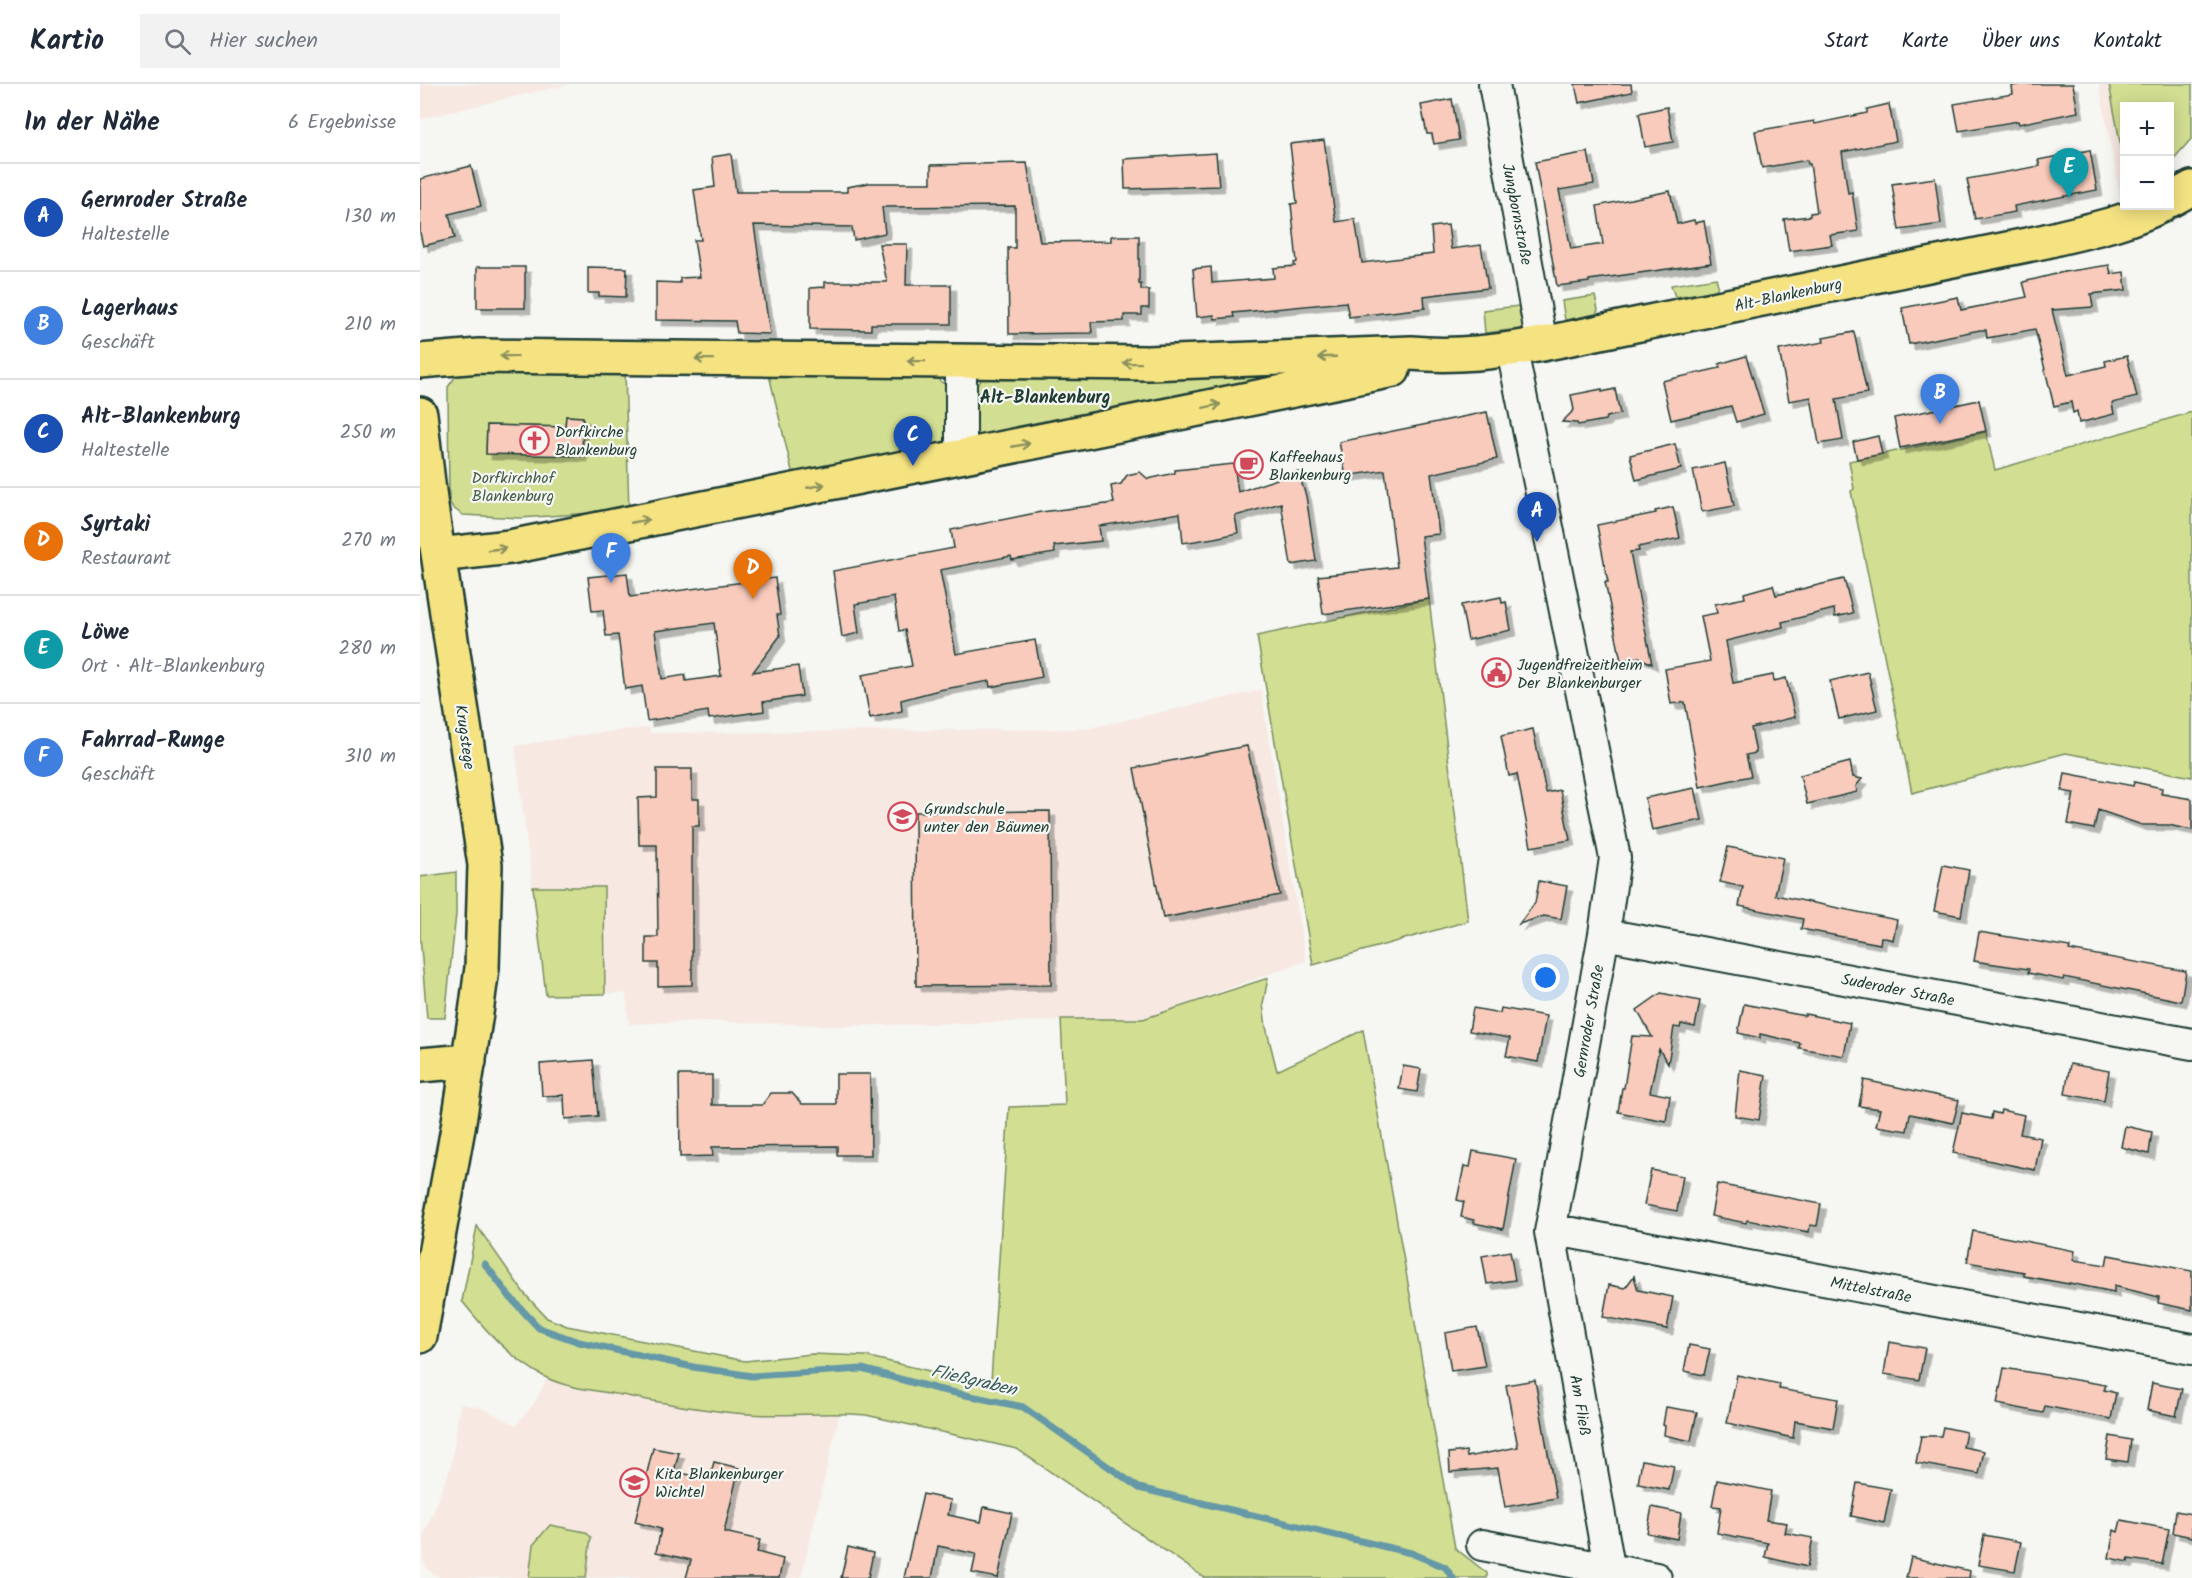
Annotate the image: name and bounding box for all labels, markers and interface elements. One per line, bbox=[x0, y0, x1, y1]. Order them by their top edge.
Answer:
search box bbox=[140, 14, 560, 68]
text: Kartio bbox=[30, 19, 104, 64]
text: Hier suchen bbox=[209, 24, 318, 59]
icon: search bbox=[161, 25, 194, 58]
text: Start bbox=[1824, 25, 1869, 58]
text: Karte bbox=[1902, 25, 1948, 58]
text: Über uns bbox=[1981, 25, 2060, 58]
text: Kontakt bbox=[2093, 25, 2162, 58]
text: In der Nähe bbox=[24, 102, 160, 144]
map controls bbox=[2120, 102, 2174, 210]
button: + bbox=[2120, 102, 2174, 156]
text: 6 Ergebnisse bbox=[288, 107, 396, 139]
pin: E bbox=[2050, 148, 2088, 198]
button: − bbox=[2120, 156, 2174, 210]
street label: Jungbornstraße bbox=[1494, 161, 1539, 267]
text: Gernroder Straße bbox=[81, 184, 247, 219]
text: A bbox=[37, 201, 50, 233]
text: 130 m bbox=[344, 201, 396, 233]
text: Haltestelle bbox=[81, 219, 169, 251]
street label: Alt-Blankenburg bbox=[1732, 272, 1844, 319]
text: Lagerhaus bbox=[81, 292, 178, 327]
text: B bbox=[37, 309, 50, 341]
text: 210 m bbox=[344, 309, 396, 341]
text: Geschäft bbox=[81, 327, 155, 359]
one-way arrow bbox=[499, 351, 519, 362]
one-way arrow bbox=[1317, 351, 1337, 362]
one-way arrow bbox=[694, 353, 714, 365]
one-way arrow bbox=[907, 355, 927, 367]
one-way arrow bbox=[1123, 357, 1143, 369]
pin: B bbox=[1920, 374, 1960, 424]
district label: Alt-Blankenburg bbox=[980, 384, 1110, 413]
text: Alt-Blankenburg bbox=[81, 400, 241, 435]
one-way arrow bbox=[1201, 400, 1221, 411]
pin: C bbox=[894, 416, 932, 466]
text: C bbox=[37, 417, 50, 449]
text: 250 m bbox=[340, 417, 396, 449]
place label: Dorfkirche Blankenburg bbox=[555, 420, 637, 463]
church icon: Dorfkirche Blankenburg bbox=[518, 424, 550, 456]
text: Haltestelle bbox=[81, 435, 169, 467]
one-way arrow bbox=[1010, 439, 1030, 450]
place label: Kaffeehaus Blankenburg bbox=[1269, 445, 1351, 488]
cafe icon: Kaffeehaus Blankenburg bbox=[1232, 449, 1264, 481]
park label: Dorfkirchhof Blankenburg bbox=[471, 466, 556, 509]
one-way arrow bbox=[805, 480, 825, 491]
pin: A bbox=[1518, 492, 1556, 542]
text: Syrtaki bbox=[81, 508, 150, 543]
one-way arrow bbox=[629, 515, 649, 526]
text: D bbox=[37, 525, 50, 557]
text: 270 m bbox=[341, 525, 396, 557]
pin: F bbox=[592, 534, 630, 583]
text: Restaurant bbox=[81, 543, 171, 575]
one-way arrow bbox=[487, 543, 507, 554]
pin: D bbox=[734, 550, 772, 599]
text: Löwe bbox=[81, 616, 129, 651]
text: E bbox=[38, 633, 49, 665]
text: 280 m bbox=[338, 633, 396, 665]
text: Ort · Alt-Blankenburg bbox=[81, 651, 265, 683]
place label: Jugendfreizeitheim Der Blankenburger bbox=[1517, 653, 1643, 696]
public building icon: Jugendfreizeitheim Der Blankenburger bbox=[1480, 657, 1512, 689]
street label: Krugstege bbox=[448, 703, 481, 771]
text: Fahrrad-Runge bbox=[81, 724, 225, 759]
text: F bbox=[38, 741, 49, 773]
text: 310 m bbox=[344, 741, 396, 773]
text: Geschäft bbox=[81, 759, 155, 791]
place label: Grundschule unter den Bäumen bbox=[924, 797, 1049, 840]
school or university icon: Grundschule unter den Bäumen bbox=[887, 801, 919, 833]
your location bbox=[1531, 963, 1560, 992]
street label: Gernroder Straße bbox=[1567, 963, 1612, 1080]
street label: Suderoder Straße bbox=[1839, 967, 1956, 1014]
street label: Mittelstraße bbox=[1828, 1270, 1913, 1311]
water label: Fließgraben bbox=[928, 1358, 1021, 1406]
street label: Am Fließ bbox=[1562, 1373, 1597, 1438]
place label: Kita Blankenburger Wichtel bbox=[655, 1462, 785, 1505]
school or university icon: Kita Blankenburger Wichtel bbox=[618, 1466, 650, 1498]

